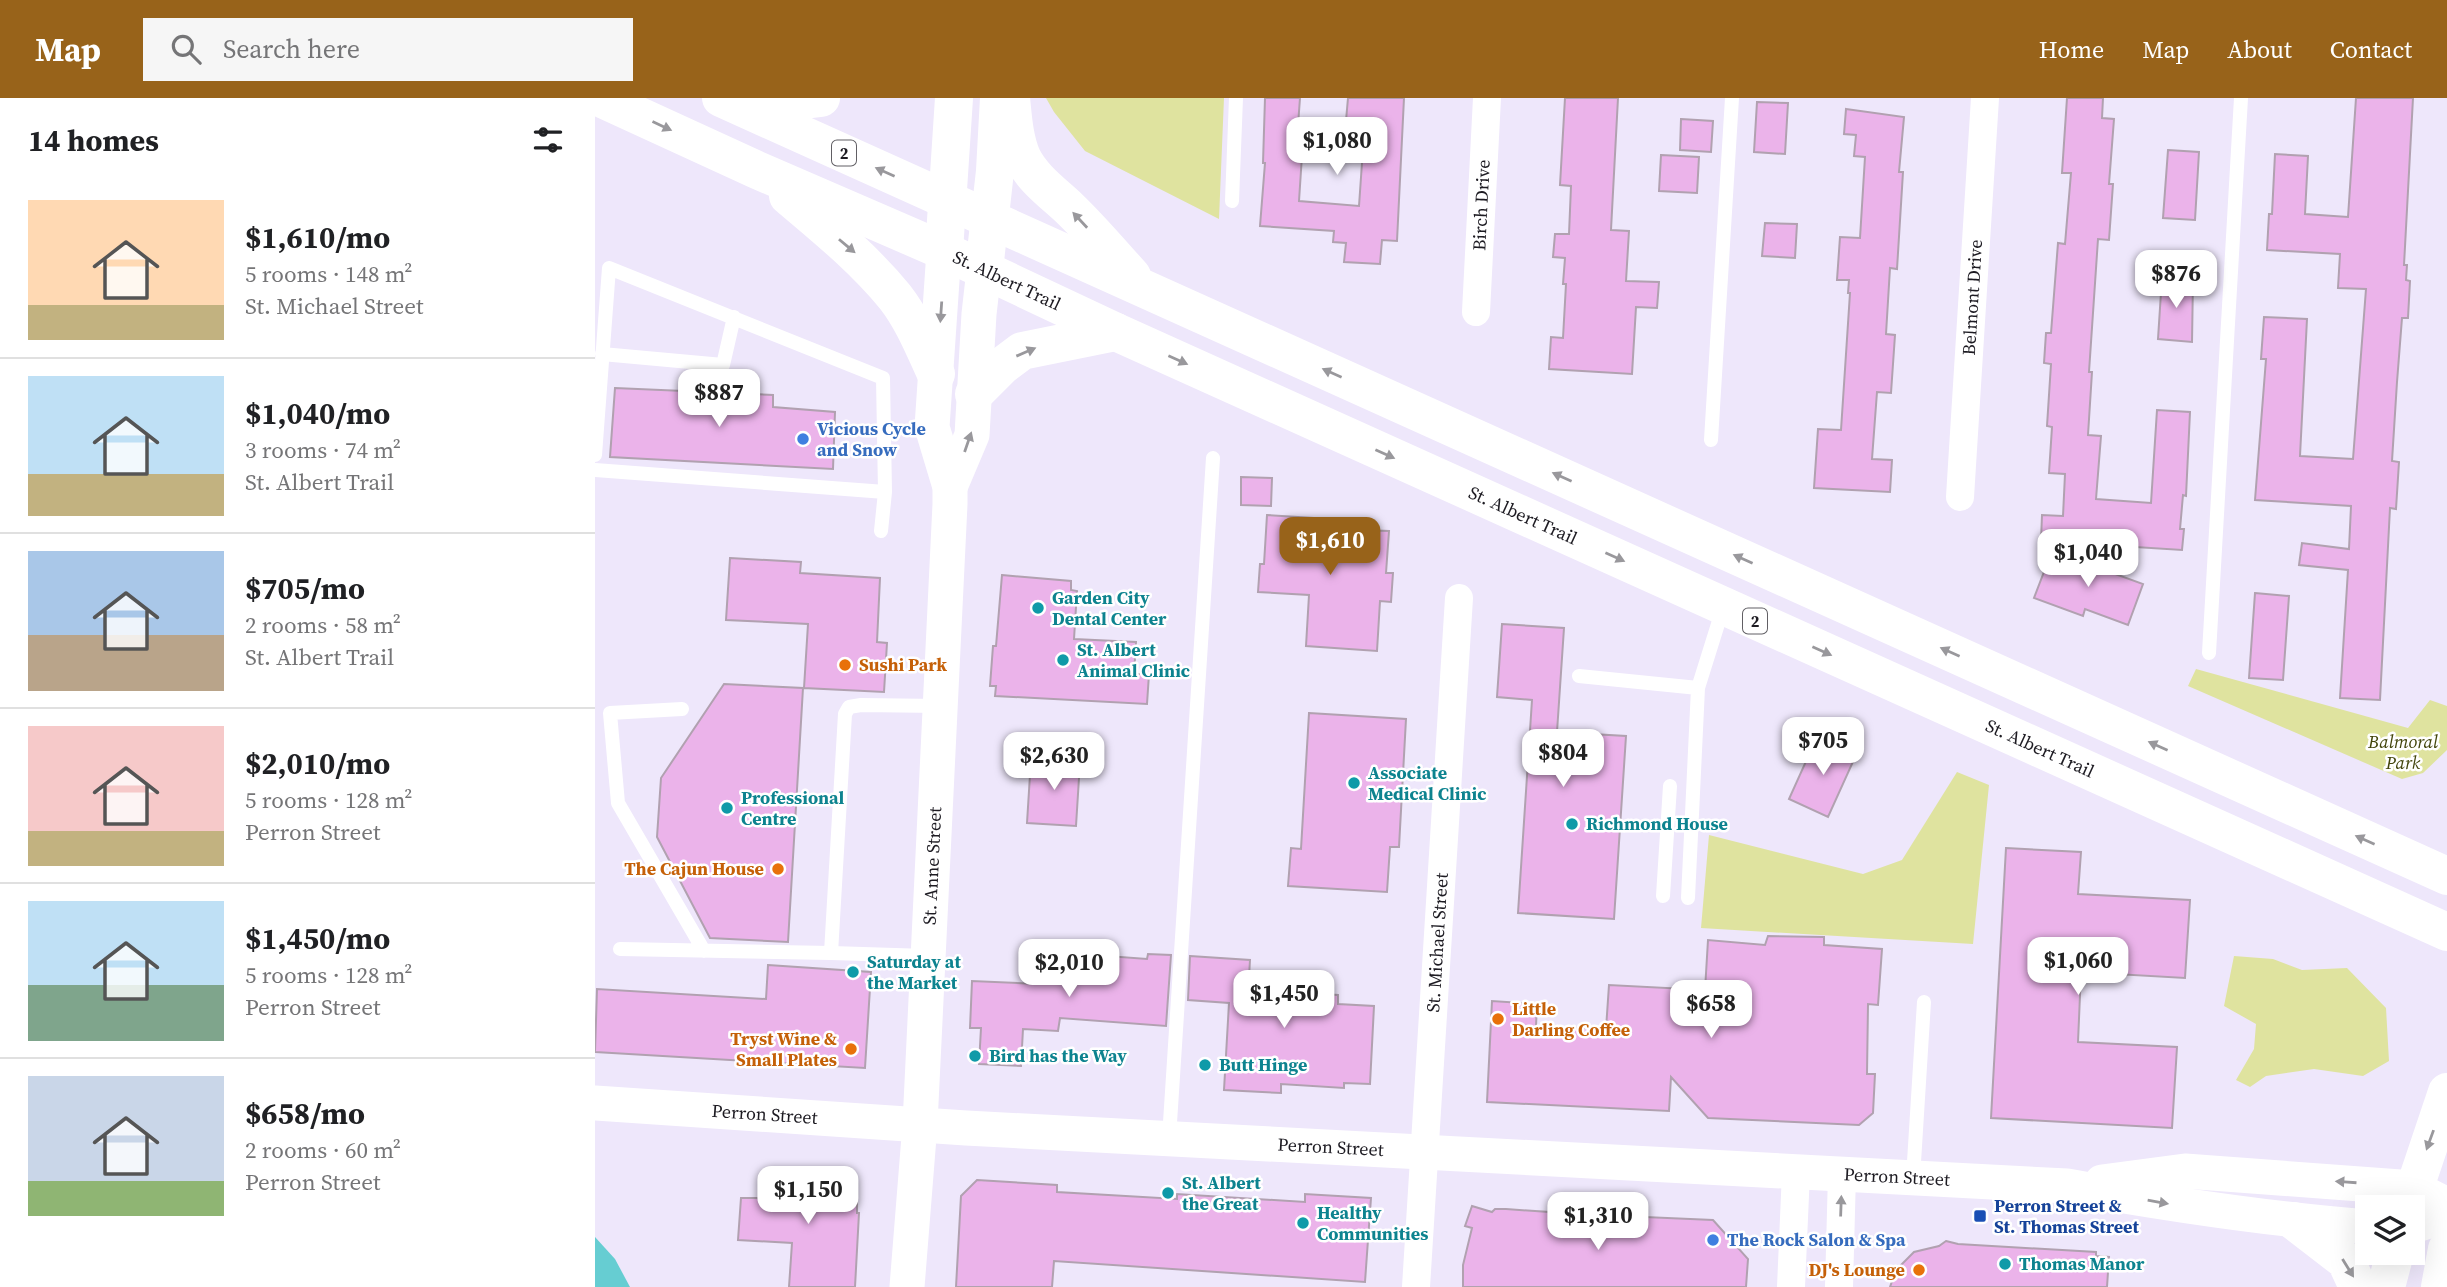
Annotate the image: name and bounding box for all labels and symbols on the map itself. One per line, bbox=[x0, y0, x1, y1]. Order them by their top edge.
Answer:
pin: $1,080 bbox=[1280, 118, 1394, 177]
one-way arrow bbox=[652, 120, 672, 132]
road number: 2 bbox=[832, 140, 856, 166]
street label: Birch Drive bbox=[1466, 159, 1496, 251]
one-way arrow bbox=[874, 166, 895, 177]
one-way arrow bbox=[1073, 212, 1089, 229]
one-way arrow bbox=[838, 238, 855, 253]
street label: Belmont Drive bbox=[1956, 239, 1988, 356]
street label: St. Albert Trail bbox=[949, 244, 1065, 316]
pin: $876 bbox=[2135, 250, 2217, 310]
one-way arrow bbox=[935, 302, 946, 324]
one-way arrow bbox=[1016, 346, 1037, 357]
one-way arrow bbox=[1168, 354, 1188, 366]
one-way arrow bbox=[1322, 367, 1342, 379]
pin: $887 bbox=[678, 370, 760, 429]
place label: Vicious Cycle and Snow bbox=[817, 416, 926, 462]
marker: Vicious Cycle and Snow bbox=[795, 431, 811, 447]
one-way arrow bbox=[963, 431, 974, 452]
one-way arrow bbox=[1375, 448, 1395, 460]
one-way arrow bbox=[1552, 471, 1572, 483]
street label: St. Albert Trail bbox=[1465, 480, 1582, 550]
pin: $1,610 bbox=[1273, 518, 1387, 577]
pin: $1,040 bbox=[2031, 530, 2145, 589]
one-way arrow bbox=[1605, 551, 1625, 563]
one-way arrow bbox=[1733, 553, 1753, 565]
place label: Garden City Dental Center bbox=[1052, 585, 1167, 631]
marker: Garden City Dental Center bbox=[1030, 600, 1046, 616]
road number: 2 bbox=[1743, 608, 1767, 634]
place label: St. Albert Animal Clinic bbox=[1077, 637, 1190, 683]
one-way arrow bbox=[1812, 645, 1832, 657]
one-way arrow bbox=[1940, 646, 1960, 658]
place label: Sushi Park bbox=[859, 652, 947, 677]
marker: St. Albert Animal Clinic bbox=[1055, 652, 1071, 668]
marker: Sushi Park bbox=[837, 657, 853, 673]
street label: St. Albert Trail bbox=[1982, 713, 2098, 783]
pin: $705 bbox=[1782, 718, 1864, 777]
park label: Balmoral Park bbox=[2367, 729, 2438, 775]
pin: $804 bbox=[1522, 730, 1604, 789]
pin: $2,630 bbox=[997, 732, 1111, 792]
one-way arrow bbox=[2147, 740, 2168, 751]
place label: Associate Medical Clinic bbox=[1368, 760, 1486, 806]
marker: Associate Medical Clinic bbox=[1346, 775, 1362, 791]
place label: Professional Centre bbox=[741, 785, 845, 831]
marker: Professional Centre bbox=[719, 800, 735, 816]
street label: St. Anne Street bbox=[917, 806, 947, 925]
place label: Richmond House bbox=[1586, 811, 1728, 836]
marker: Richmond House bbox=[1564, 816, 1580, 832]
one-way arrow bbox=[2355, 834, 2375, 845]
place label: The Cajun House bbox=[624, 856, 764, 881]
marker: The Cajun House bbox=[770, 861, 786, 877]
street label: St. Michael Street bbox=[1420, 872, 1454, 1013]
pin: $1,060 bbox=[2021, 937, 2135, 997]
pin: $2,010 bbox=[1012, 940, 1126, 999]
place label: Saturday at the Market bbox=[867, 949, 961, 995]
marker: Saturday at the Market bbox=[845, 964, 861, 980]
pin: $1,450 bbox=[1227, 970, 1341, 1030]
pin: $658 bbox=[1670, 981, 1752, 1040]
place label: Little Darling Coffee bbox=[1512, 996, 1630, 1042]
marker: Little Darling Coffee bbox=[1490, 1011, 1506, 1027]
place label: Tryst Wine & Small Plates bbox=[730, 1026, 837, 1072]
marker: Tryst Wine & Small Plates bbox=[843, 1041, 859, 1057]
place label: Bird has the Way bbox=[989, 1043, 1127, 1068]
marker: Bird has the Way bbox=[967, 1048, 983, 1064]
place label: Butt Hinge bbox=[1219, 1052, 1307, 1077]
marker: Butt Hinge bbox=[1197, 1057, 1213, 1073]
street label: Perron Street bbox=[711, 1098, 819, 1130]
one-way arrow bbox=[2425, 1129, 2436, 1150]
street label: Perron Street bbox=[1277, 1131, 1384, 1162]
street label: Perron Street bbox=[1843, 1161, 1951, 1192]
pin: $1,150 bbox=[751, 1166, 865, 1226]
place label: St. Albert the Great bbox=[1182, 1170, 1261, 1216]
one-way arrow bbox=[2335, 1177, 2357, 1188]
marker: St. Albert the Great bbox=[1160, 1185, 1176, 1201]
pin: $1,310 bbox=[1541, 1192, 1655, 1252]
place label: Perron Street & St. Thomas Street bbox=[1994, 1193, 2139, 1239]
one-way arrow bbox=[1836, 1195, 1847, 1217]
one-way arrow bbox=[2148, 1197, 2170, 1208]
place label: Healthy Communities bbox=[1317, 1200, 1428, 1246]
marker: Perron Street & St. Thomas Street bbox=[1972, 1208, 1988, 1224]
marker: Healthy Communities bbox=[1295, 1215, 1311, 1231]
place label: The Rock Salon & Spa bbox=[1727, 1227, 1906, 1252]
marker: The Rock Salon & Spa bbox=[1705, 1232, 1721, 1248]
place label: Thomas Manor bbox=[2019, 1251, 2145, 1276]
marker: Thomas Manor bbox=[1997, 1256, 2013, 1272]
place label: DJ's Lounge bbox=[1809, 1257, 1905, 1282]
one-way arrow bbox=[2341, 1258, 2354, 1277]
marker: DJ's Lounge bbox=[1911, 1262, 1927, 1278]

